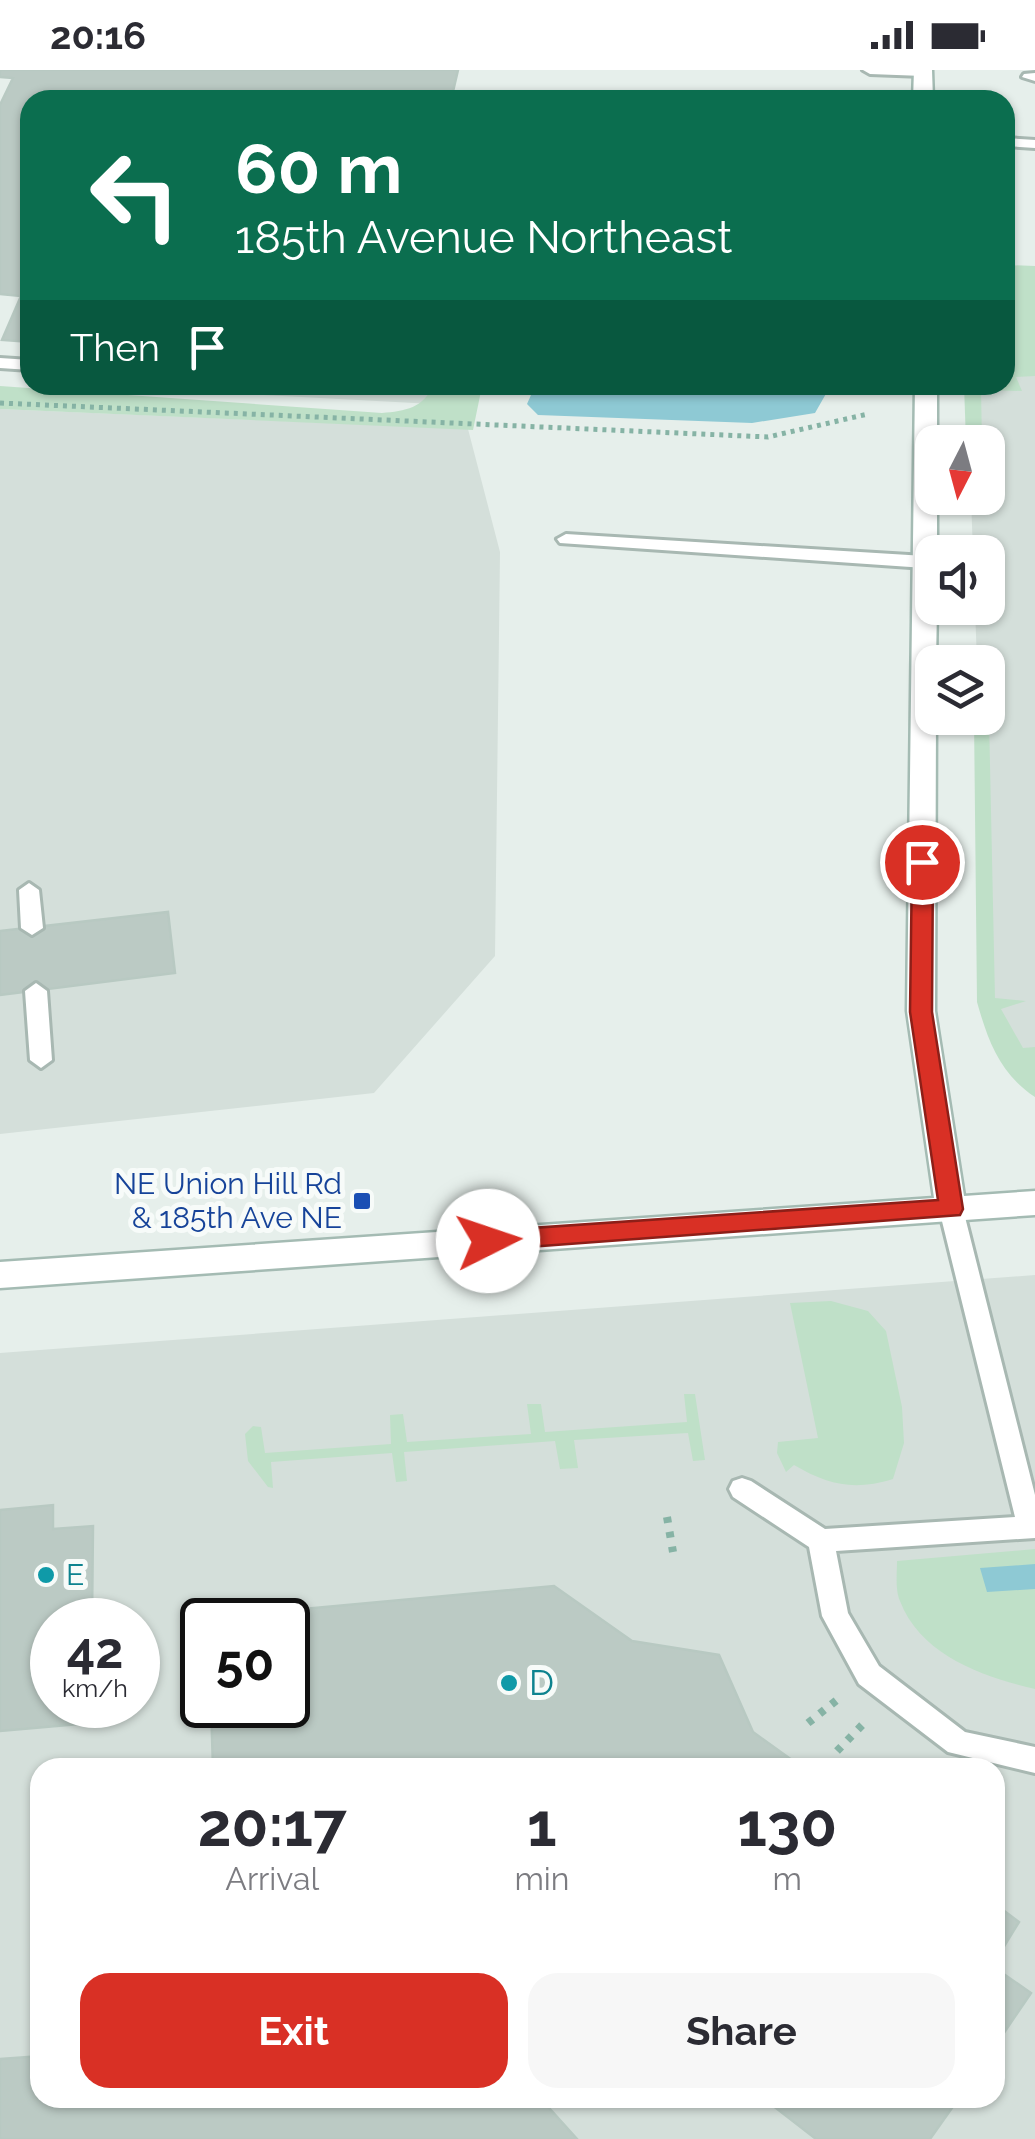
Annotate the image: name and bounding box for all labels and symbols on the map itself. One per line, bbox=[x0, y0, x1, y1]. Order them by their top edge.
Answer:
north arrow bbox=[915, 425, 1005, 515]
pin bbox=[880, 820, 965, 905]
place label: NE Union Hill Rd & 185th Ave NE bbox=[114, 1166, 342, 1235]
position arrow bbox=[436, 1189, 540, 1293]
marker: NE Union Hill Rd & 185th Ave NE bbox=[351, 1190, 373, 1212]
place label: E bbox=[66, 1557, 84, 1592]
marker: E bbox=[35, 1564, 57, 1586]
speed limit sign: 50 bbox=[180, 1598, 310, 1728]
place label: D bbox=[529, 1662, 554, 1703]
marker: D bbox=[498, 1672, 520, 1694]

